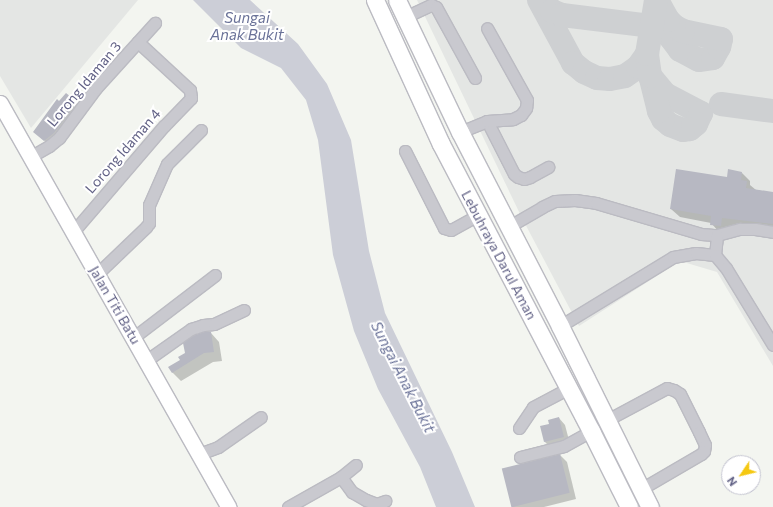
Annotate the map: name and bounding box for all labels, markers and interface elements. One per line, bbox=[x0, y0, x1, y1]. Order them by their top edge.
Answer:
water label: Sungai Anak Bukit bbox=[210, 8, 284, 43]
street label: Lorong Idaman 3 bbox=[44, 38, 124, 130]
street label: Lorong Idaman 4 bbox=[82, 105, 164, 197]
street label: Lebuhraya Darul Aman bbox=[458, 188, 540, 322]
street label: Jalan Titi Batu bbox=[86, 263, 144, 347]
water label: Sungai Anak Bukit bbox=[367, 318, 439, 436]
north arrow bbox=[721, 455, 761, 495]
text: N bbox=[724, 474, 739, 489]

